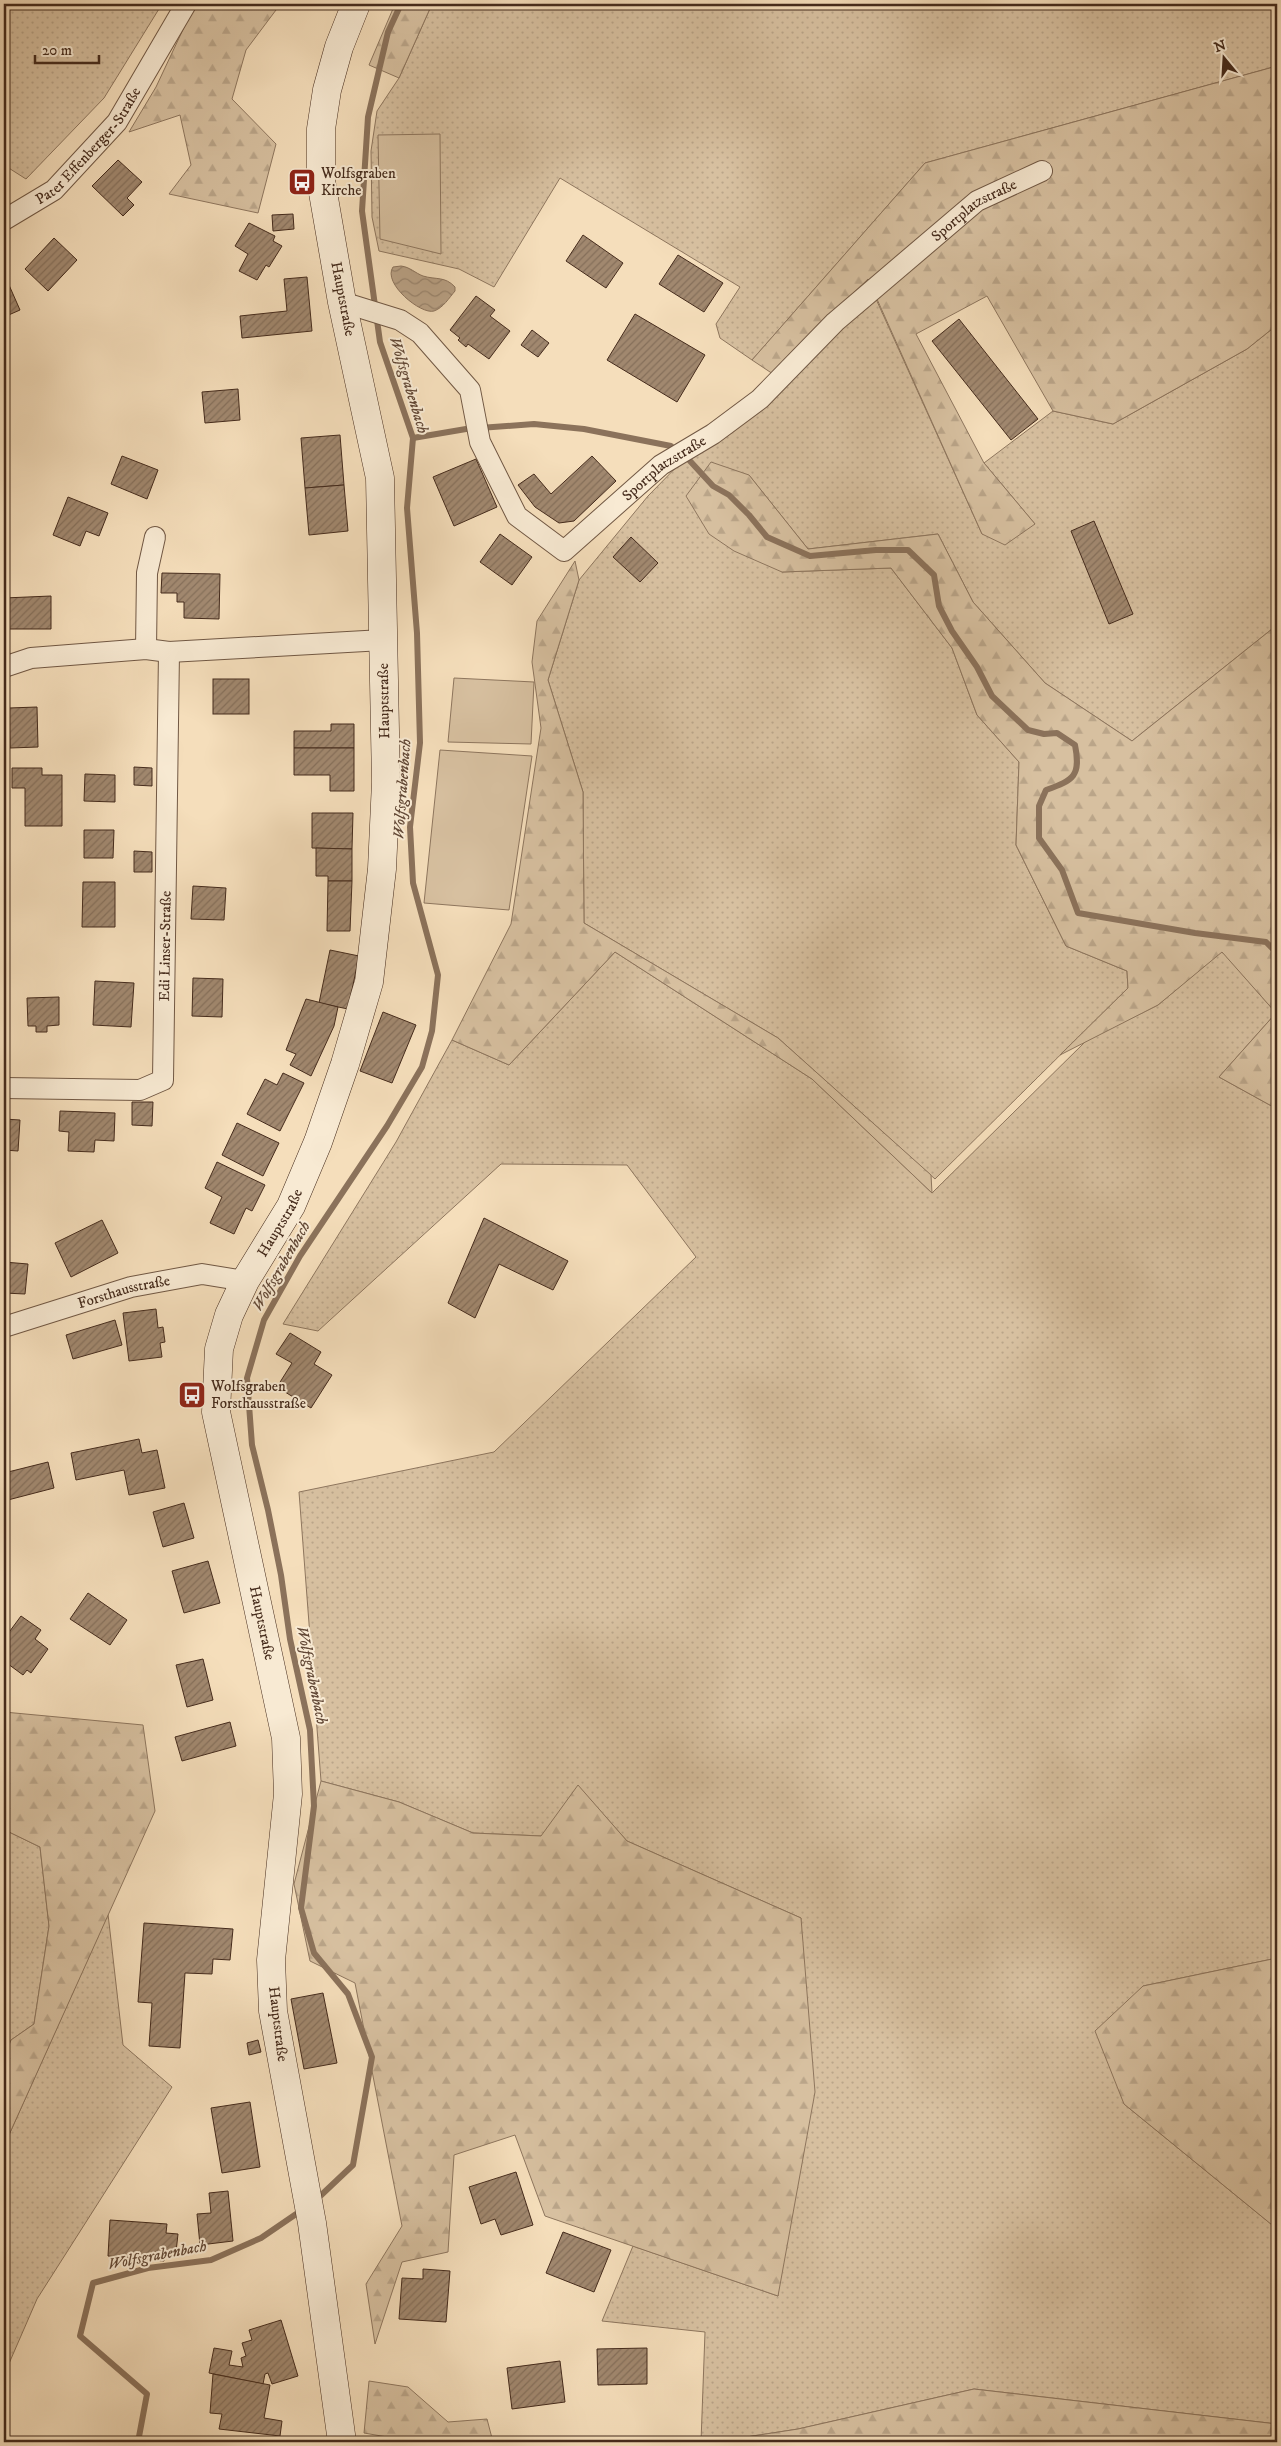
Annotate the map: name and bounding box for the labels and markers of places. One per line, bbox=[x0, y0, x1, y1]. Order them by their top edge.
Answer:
place label: Wolfsgraben Kirche bbox=[320, 164, 396, 200]
bus stop icon: Wolfsgraben Kirche bbox=[287, 167, 317, 197]
place label: Wolfsgraben Forsthausstraße bbox=[210, 1377, 306, 1413]
bus stop icon: Wolfsgraben Forsthausstraße bbox=[177, 1380, 207, 1410]

